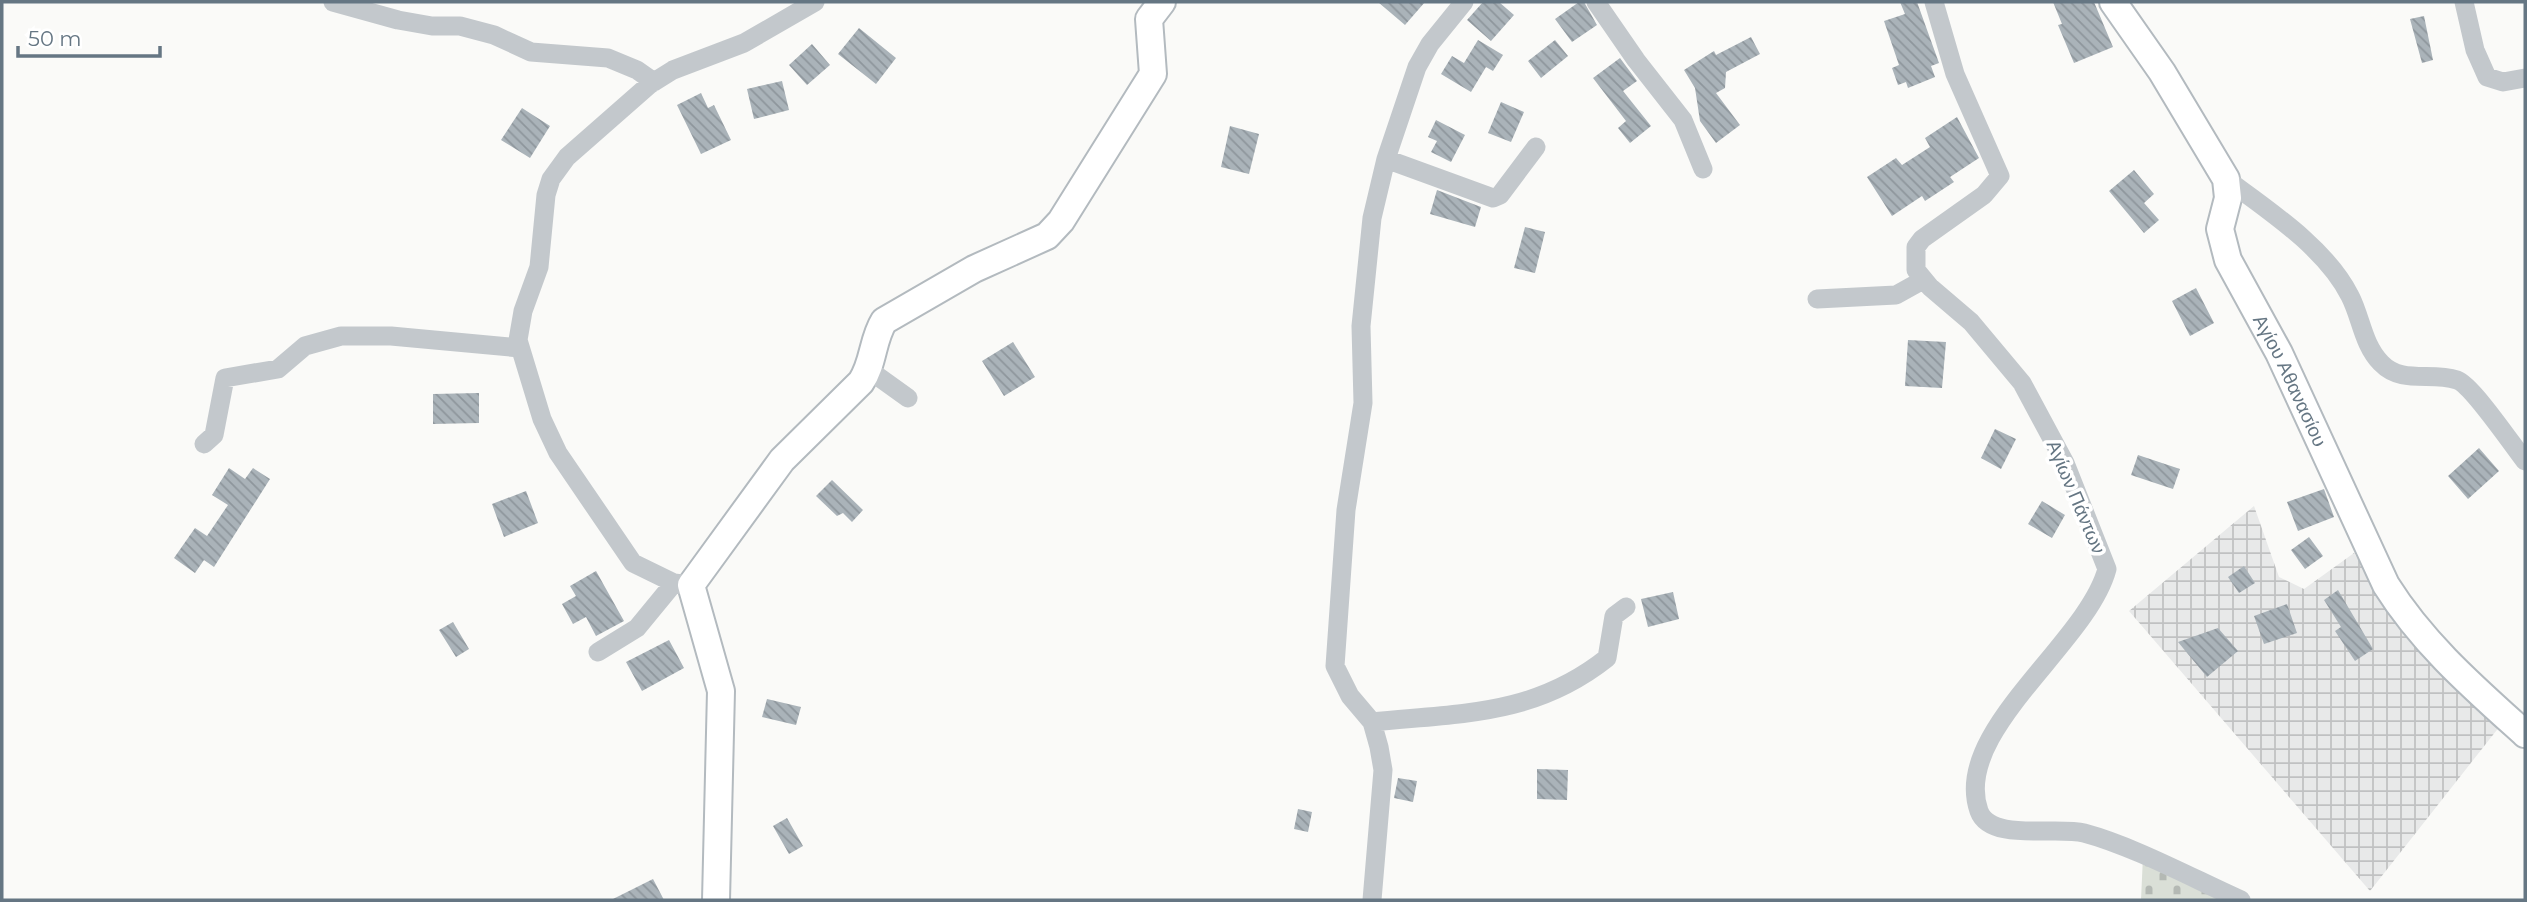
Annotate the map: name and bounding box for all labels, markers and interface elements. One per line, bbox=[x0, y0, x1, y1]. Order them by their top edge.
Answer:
scale bar bbox=[18, 14, 159, 58]
text: 50 m bbox=[28, 26, 82, 51]
street label: Αγίου Αθανασίου bbox=[2249, 310, 2332, 450]
street label: Αγίων Πάντων bbox=[2042, 437, 2110, 557]

